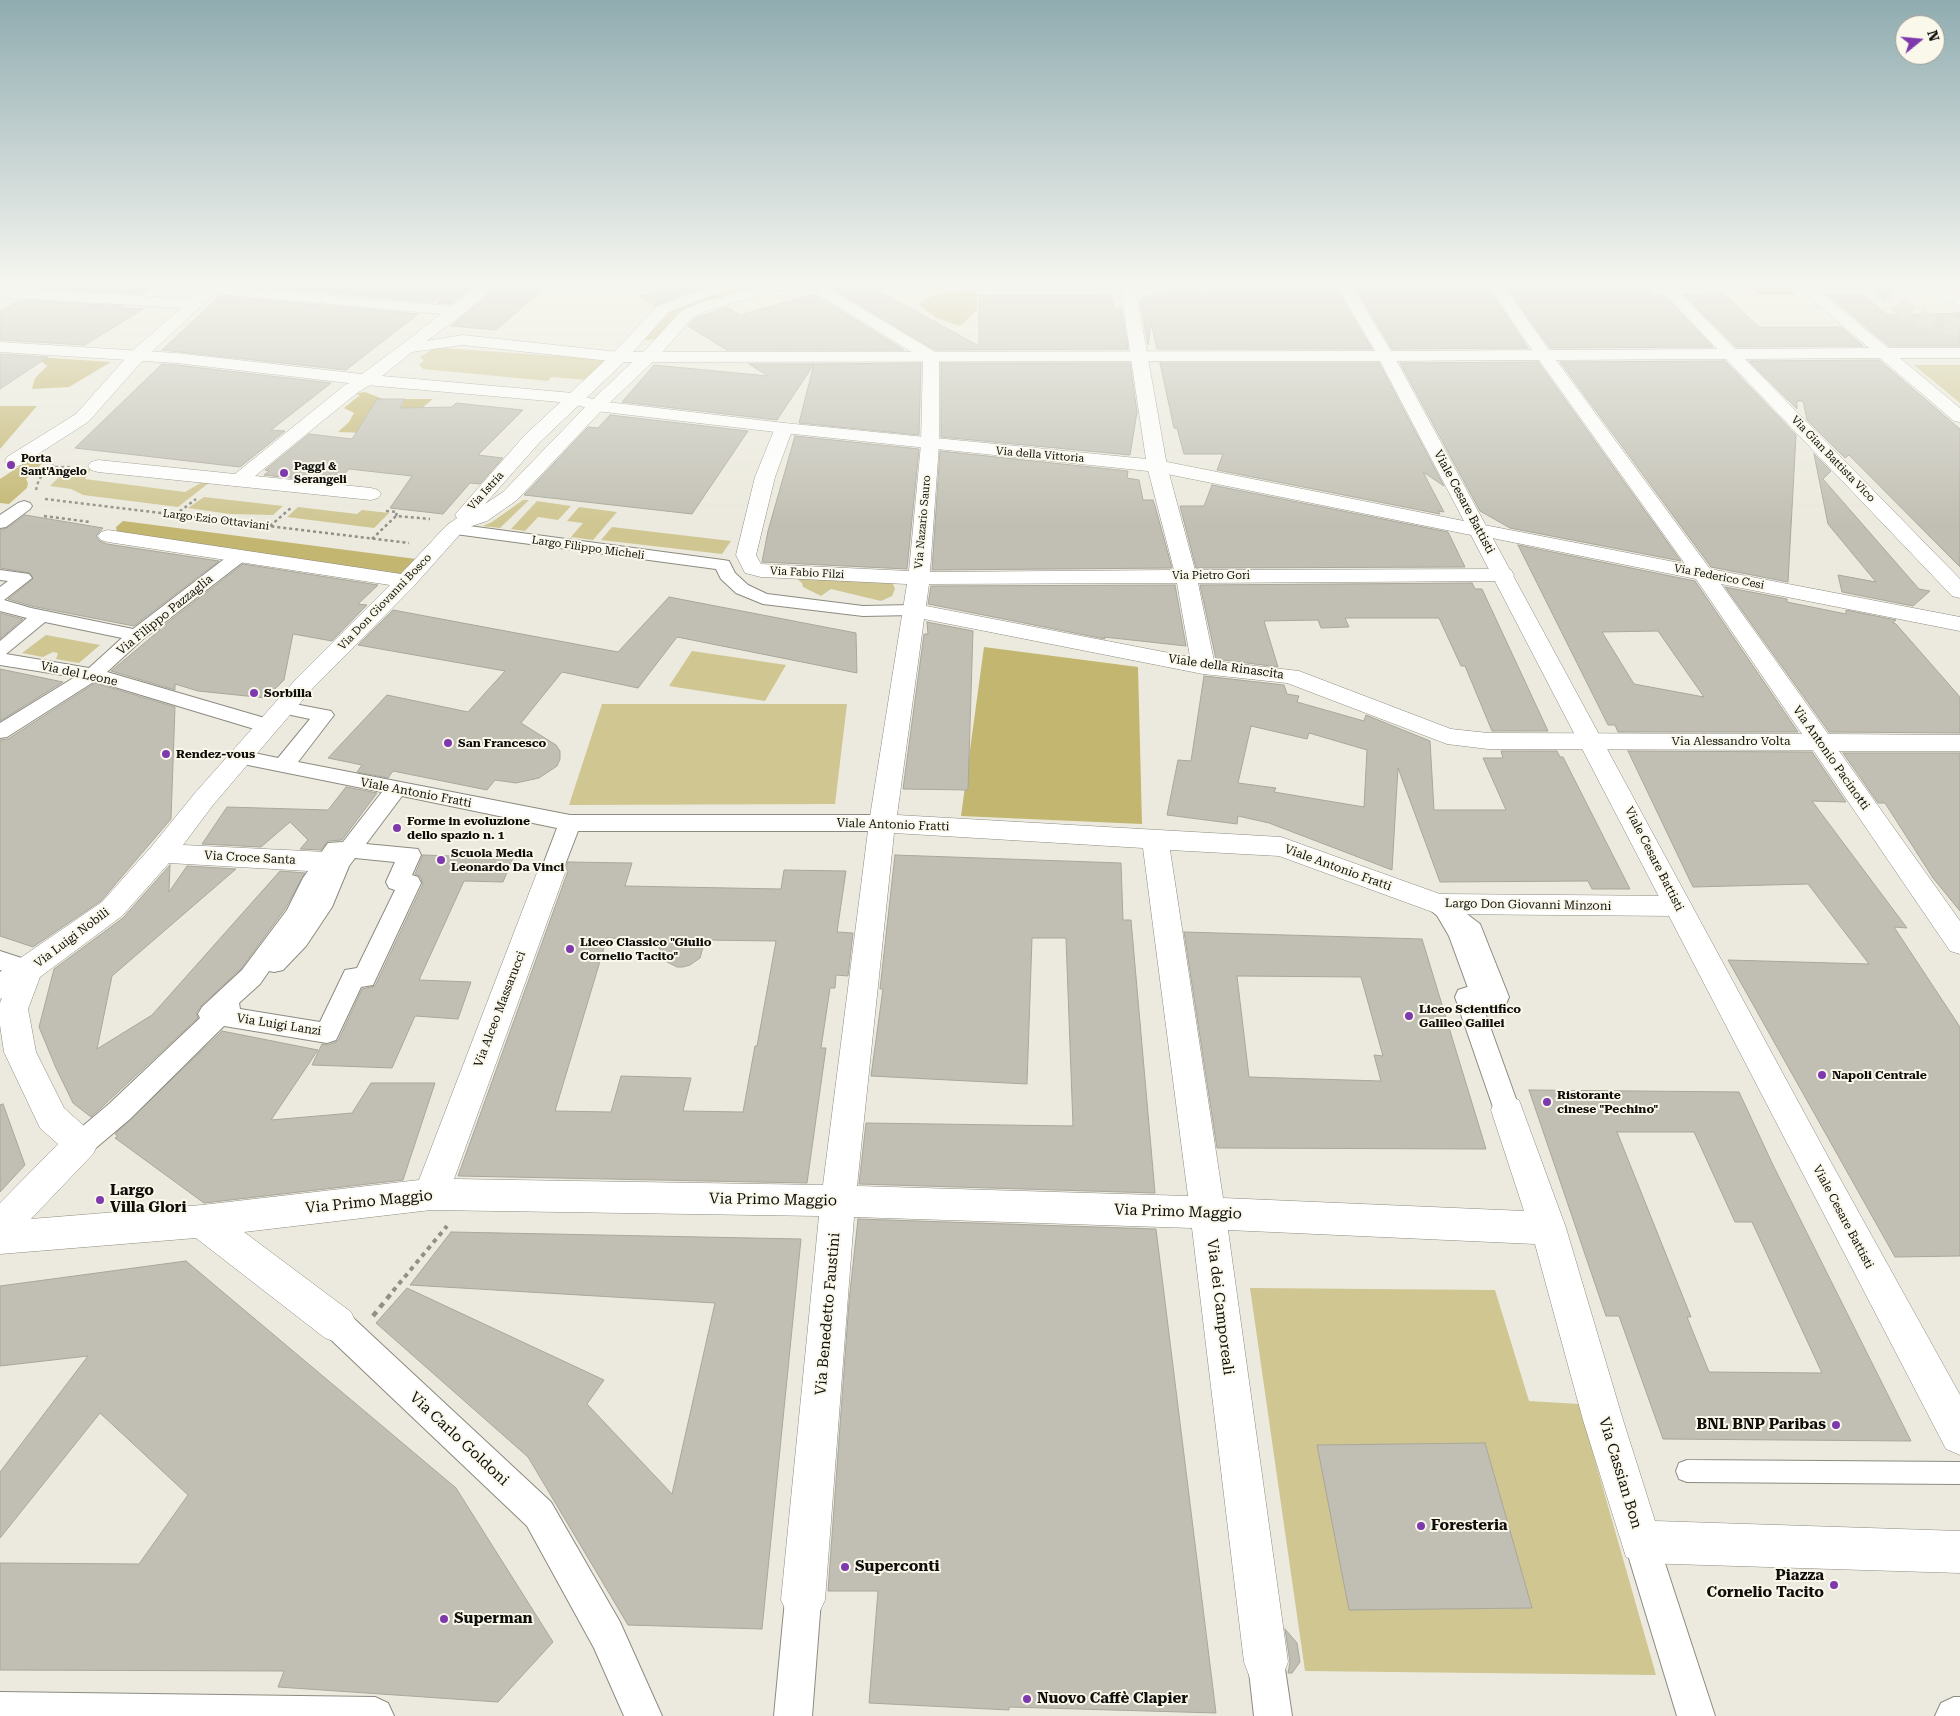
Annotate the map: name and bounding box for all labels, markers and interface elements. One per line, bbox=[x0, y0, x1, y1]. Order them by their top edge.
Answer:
north arrow bbox=[1895, 15, 1945, 65]
text: N bbox=[1924, 28, 1943, 43]
street label: Via Gian Battista Vico bbox=[1788, 413, 1878, 505]
street label: Via della Vittoria bbox=[995, 445, 1085, 465]
street label: Viale Cesare Battisti bbox=[1431, 448, 1497, 556]
place label: Porta Sant'Angelo bbox=[21, 452, 87, 478]
marker: Porta Sant'Angelo bbox=[5, 459, 17, 471]
place label: Paggi & Serangeli bbox=[294, 460, 347, 486]
marker: Paggi & Serangeli bbox=[278, 467, 290, 479]
street label: Via Istria bbox=[465, 469, 507, 513]
street label: Via Nazario Sauro bbox=[912, 475, 934, 569]
street label: Largo Ezio Ottaviani bbox=[162, 507, 270, 533]
street label: Largo Filippo Micheli bbox=[531, 534, 645, 562]
street label: Via Don Giovanni Bosco bbox=[336, 551, 434, 653]
street label: Via Federico Cesi bbox=[1673, 562, 1765, 592]
street label: Via Fabio Filzi bbox=[770, 564, 844, 582]
street label: Via Pietro Gori bbox=[1172, 569, 1250, 583]
street label: Via Filippo Pazzaglia bbox=[114, 572, 216, 658]
street label: Viale della Rinascita bbox=[1167, 652, 1285, 682]
street label: Via del Leone bbox=[39, 659, 119, 689]
place label: Sorbilla bbox=[264, 686, 312, 700]
marker: Sorbilla bbox=[248, 687, 260, 699]
street label: Via Antonio Pacinotti bbox=[1790, 703, 1872, 813]
street label: Via Alessandro Volta bbox=[1672, 734, 1790, 748]
place label: San Francesco bbox=[458, 736, 546, 750]
marker: San Francesco bbox=[442, 737, 454, 749]
place label: Rendez-vous bbox=[176, 747, 255, 761]
marker: Rendez-vous bbox=[160, 748, 172, 760]
street label: Viale Antonio Fratti bbox=[359, 775, 473, 811]
street label: Viale Cesare Battisti bbox=[1621, 804, 1687, 914]
place label: Forme in evoluzione dello spazio n. 1 bbox=[407, 814, 530, 842]
street label: Viale Antonio Fratti bbox=[836, 816, 950, 834]
marker: Forme in evoluzione dello spazio n. 1 bbox=[391, 822, 403, 834]
street label: Viale Antonio Fratti bbox=[1282, 842, 1394, 894]
place label: Scuola Media Leonardo Da Vinci bbox=[451, 846, 564, 874]
street label: Via Croce Santa bbox=[204, 848, 296, 868]
marker: Scuola Media Leonardo Da Vinci bbox=[435, 854, 447, 866]
street label: Largo Don Giovanni Minzoni bbox=[1445, 896, 1611, 914]
street label: Via Luigi Nobili bbox=[32, 905, 112, 971]
place label: Liceo Classico "Giulio Cornelio Tacito" bbox=[580, 935, 711, 963]
marker: Liceo Classico "Giulio Cornelio Tacito" bbox=[564, 943, 576, 955]
street label: Via Alceo Massarucci bbox=[471, 949, 529, 1069]
place label: Liceo Scientifico Galileo Galilei bbox=[1419, 1002, 1521, 1030]
marker: Liceo Scientifico Galileo Galilei bbox=[1403, 1010, 1415, 1022]
street label: Via Luigi Lanzi bbox=[236, 1011, 322, 1039]
place label: Napoli Centrale bbox=[1832, 1068, 1927, 1082]
marker: Napoli Centrale bbox=[1816, 1069, 1828, 1081]
place label: Ristorante cinese "Pechino" bbox=[1557, 1088, 1658, 1116]
marker: Ristorante cinese "Pechino" bbox=[1541, 1096, 1553, 1108]
street label: Viale Cesare Battisti bbox=[1810, 1163, 1876, 1271]
place label: Largo Villa Glori bbox=[110, 1182, 186, 1217]
street label: Via Primo Maggio bbox=[304, 1186, 434, 1218]
street label: Via Primo Maggio bbox=[709, 1190, 837, 1210]
marker: Largo Villa Glori bbox=[94, 1194, 106, 1206]
street label: Via Primo Maggio bbox=[1114, 1201, 1242, 1223]
street label: Via Benedetto Faustini bbox=[812, 1232, 844, 1396]
street label: Via dei Camporeali bbox=[1203, 1238, 1237, 1376]
street label: Via Carlo Goldoni bbox=[406, 1388, 512, 1490]
street label: Via Cassian Bon bbox=[1594, 1415, 1646, 1531]
place label: BNL BNP Paribas bbox=[1697, 1416, 1826, 1434]
marker: BNL BNP Paribas bbox=[1830, 1419, 1842, 1431]
place label: Foresteria bbox=[1431, 1517, 1508, 1535]
marker: Foresteria bbox=[1415, 1520, 1427, 1532]
place label: Superconti bbox=[855, 1558, 939, 1576]
marker: Superconti bbox=[839, 1561, 851, 1573]
place label: Piazza Cornelio Tacito bbox=[1707, 1567, 1824, 1602]
marker: Piazza Cornelio Tacito bbox=[1828, 1579, 1840, 1591]
place label: Superman bbox=[454, 1610, 532, 1628]
marker: Superman bbox=[438, 1613, 450, 1625]
place label: Nuovo Caffè Clapier bbox=[1037, 1690, 1188, 1708]
marker: Nuovo Caffè Clapier bbox=[1021, 1693, 1033, 1705]

